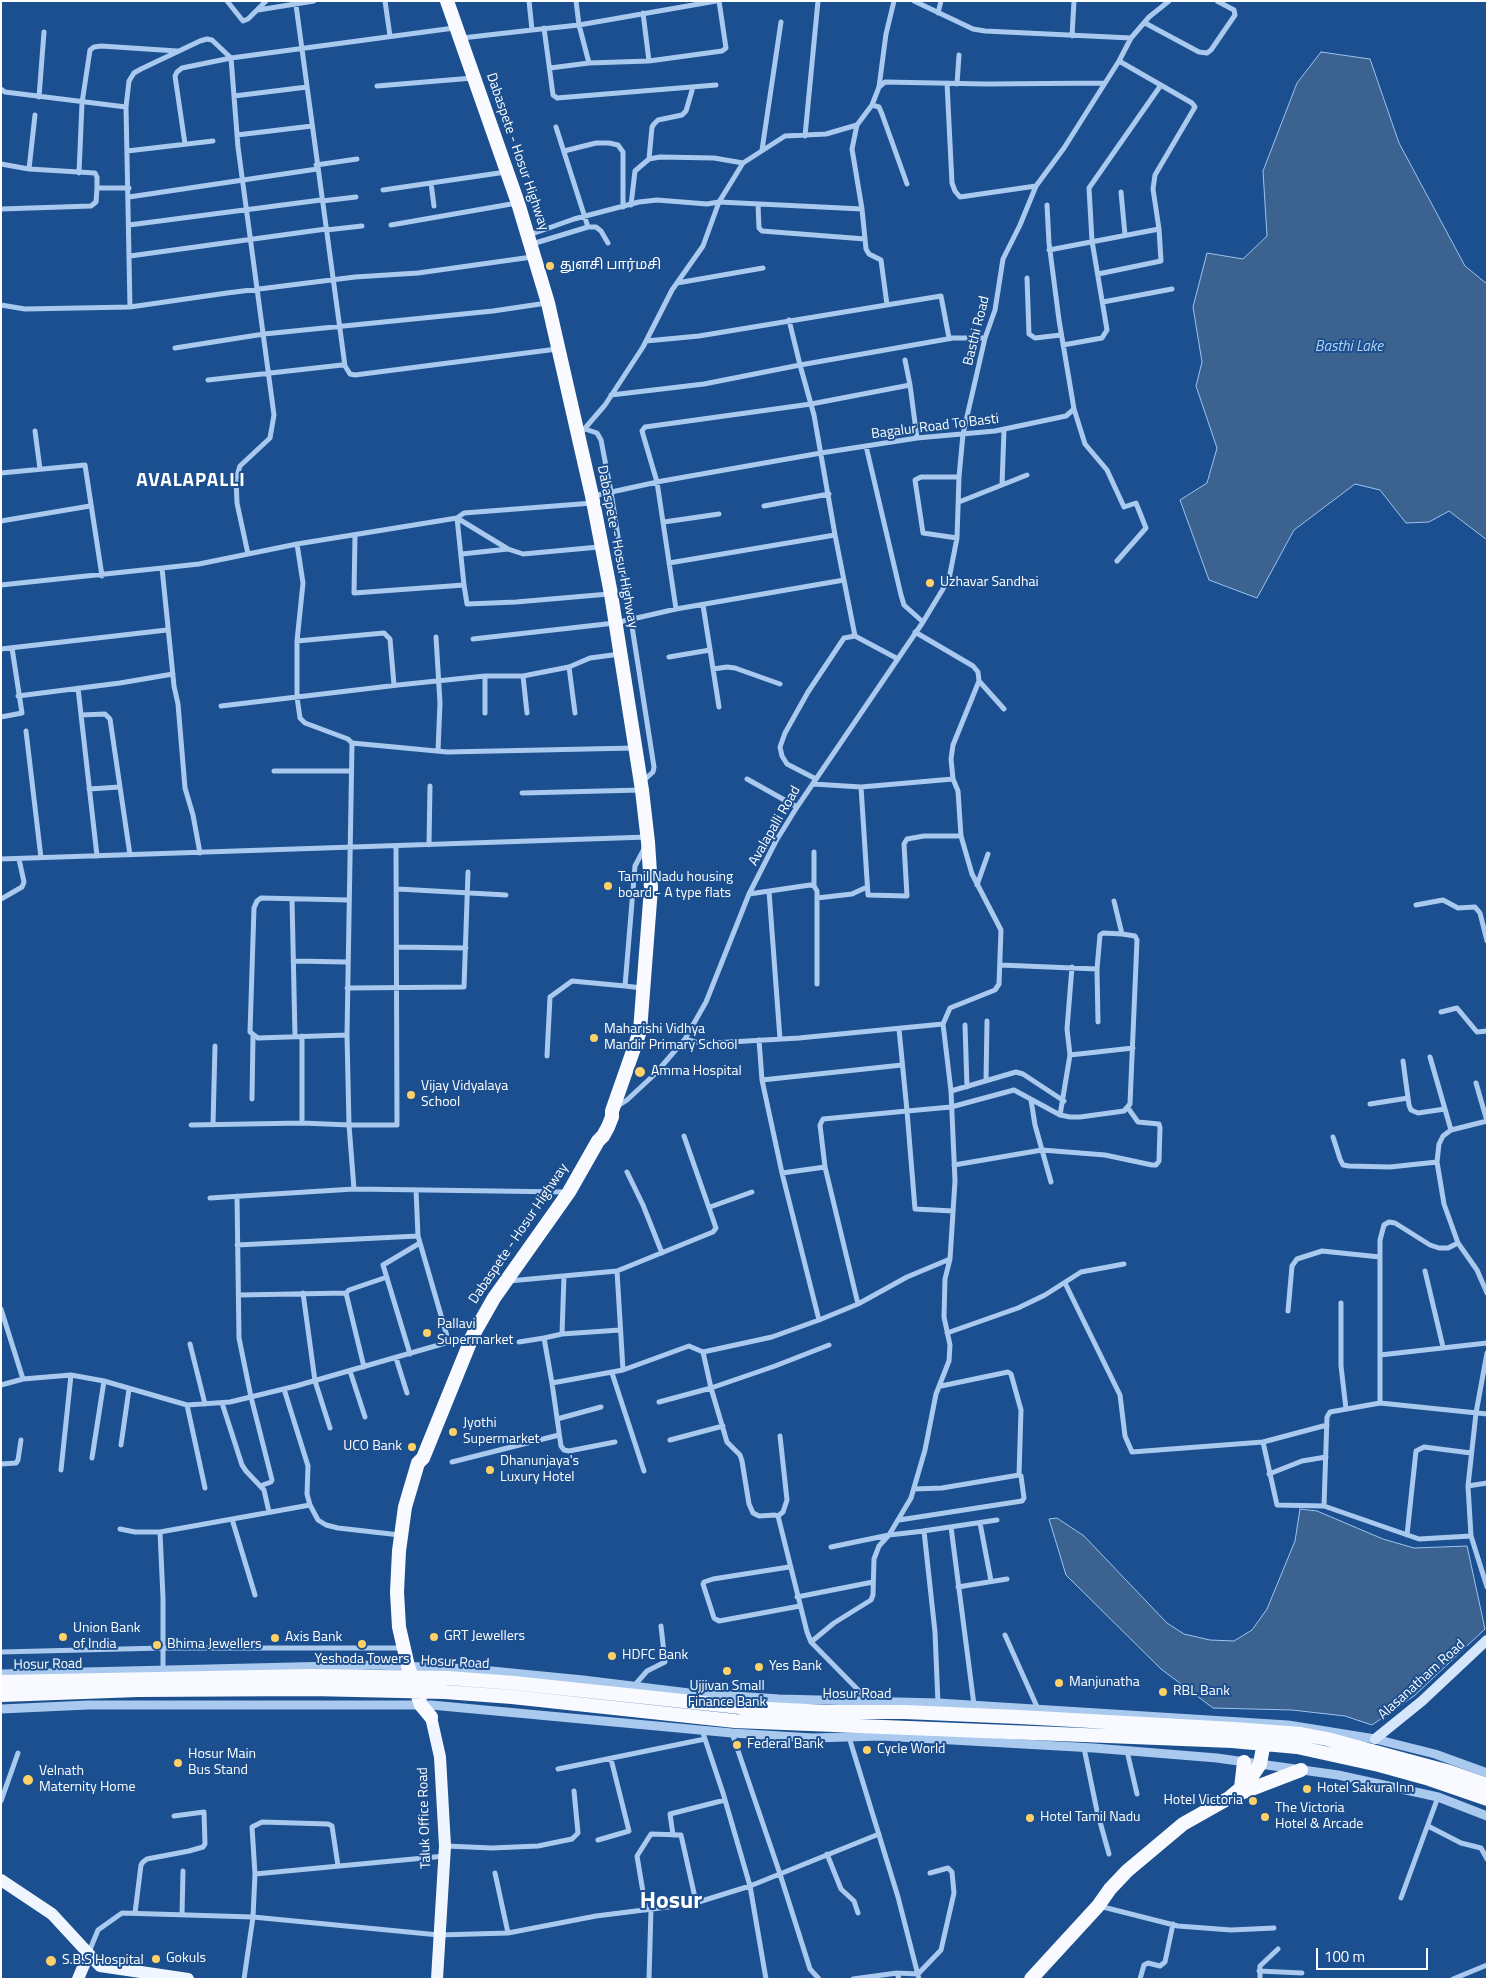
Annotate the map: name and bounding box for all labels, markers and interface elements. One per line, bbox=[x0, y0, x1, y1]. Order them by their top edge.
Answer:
street label: Dabaspete - Hosur Highway bbox=[482, 71, 552, 233]
place label: துளசி பார்மசி bbox=[560, 258, 661, 274]
marker: துளசி பார்மசி bbox=[544, 260, 556, 272]
street label: Basthi Road bbox=[960, 295, 994, 367]
water label: Basthi Lake bbox=[1315, 338, 1383, 356]
street label: Bagalur Road To Basti bbox=[870, 411, 1000, 443]
street label: Dabaspete - Hosur Highway bbox=[593, 464, 641, 630]
district label: AVALAPALLI bbox=[135, 470, 247, 492]
place label: Uzhavar Sandhai bbox=[940, 575, 1039, 591]
marker: Uzhavar Sandhai bbox=[924, 577, 936, 589]
street label: Avalapalli Road bbox=[745, 783, 805, 869]
place label: Tamil Nadu housing board - A type flats bbox=[618, 870, 733, 902]
marker: Tamil Nadu housing board - A type flats bbox=[602, 880, 614, 892]
place label: Maharishi Vidhya Mandir Primary School bbox=[604, 1022, 738, 1054]
marker: Maharishi Vidhya Mandir Primary School bbox=[588, 1032, 600, 1044]
place label: Amma Hospital bbox=[651, 1064, 742, 1080]
marker: Amma Hospital bbox=[633, 1065, 647, 1079]
place label: Vijay Vidyalaya School bbox=[421, 1079, 508, 1112]
marker: Vijay Vidyalaya School bbox=[405, 1089, 417, 1101]
street label: Dabaspete - Hosur Highway bbox=[466, 1161, 572, 1307]
place label: Pallavi Supermarket bbox=[437, 1317, 513, 1350]
marker: Pallavi Supermarket bbox=[421, 1327, 433, 1339]
place label: Jyothi Supermarket bbox=[463, 1416, 539, 1448]
marker: Jyothi Supermarket bbox=[447, 1426, 459, 1438]
place label: UCO Bank bbox=[343, 1439, 402, 1455]
marker: UCO Bank bbox=[406, 1441, 418, 1453]
place label: Dhanunjaya's Luxury Hotel bbox=[500, 1454, 579, 1486]
marker: Dhanunjaya's Luxury Hotel bbox=[484, 1464, 496, 1476]
place label: Union Bank of India bbox=[73, 1621, 140, 1654]
place label: GRT Jewellers bbox=[444, 1629, 525, 1645]
place label: Axis Bank bbox=[285, 1630, 342, 1646]
marker: Union Bank of India bbox=[57, 1631, 69, 1643]
marker: GRT Jewellers bbox=[428, 1631, 440, 1643]
marker: Axis Bank bbox=[269, 1632, 281, 1644]
place label: Bhima Jewellers bbox=[167, 1637, 262, 1653]
street label: Alasanatham Road bbox=[1375, 1637, 1469, 1723]
marker: Yeshoda Towers bbox=[356, 1638, 368, 1650]
marker: Bhima Jewellers bbox=[151, 1639, 163, 1651]
place label: HDFC Bank bbox=[622, 1648, 688, 1664]
marker: HDFC Bank bbox=[606, 1650, 618, 1662]
place label: Yeshoda Towers bbox=[315, 1652, 409, 1668]
street label: Hosur Road bbox=[420, 1653, 490, 1673]
street label: Hosur Road bbox=[13, 1656, 83, 1674]
place label: Yes Bank bbox=[769, 1659, 822, 1675]
marker: Yes Bank bbox=[753, 1661, 765, 1673]
marker: Ujjivan Small Finance Bank bbox=[721, 1665, 733, 1677]
place label: Manjunatha bbox=[1069, 1675, 1140, 1691]
marker: Manjunatha bbox=[1053, 1677, 1065, 1689]
place label: Ujjivan Small Finance Bank bbox=[688, 1679, 766, 1711]
place label: RBL Bank bbox=[1173, 1684, 1230, 1700]
marker: RBL Bank bbox=[1157, 1686, 1169, 1698]
street label: Hosur Road bbox=[823, 1687, 891, 1703]
place label: Federal Bank bbox=[747, 1737, 824, 1753]
marker: Federal Bank bbox=[731, 1739, 743, 1751]
place label: Cycle World bbox=[877, 1742, 946, 1758]
marker: Cycle World bbox=[861, 1744, 873, 1756]
place label: Hosur Main Bus Stand bbox=[188, 1747, 256, 1780]
marker: Hosur Main Bus Stand bbox=[172, 1757, 184, 1769]
place label: Velnath Maternity Home bbox=[39, 1764, 135, 1796]
street label: Taluk Office Road bbox=[415, 1767, 435, 1869]
marker: Velnath Maternity Home bbox=[21, 1773, 35, 1787]
place label: Hotel Sakura Inn bbox=[1317, 1781, 1414, 1797]
marker: Hotel Sakura Inn bbox=[1301, 1783, 1313, 1795]
place label: Hotel Victoria bbox=[1163, 1793, 1243, 1809]
marker: Hotel Victoria bbox=[1247, 1795, 1259, 1807]
place label: The Victoria Hotel & Arcade bbox=[1275, 1801, 1363, 1834]
place label: Hotel Tamil Nadu bbox=[1040, 1810, 1141, 1826]
marker: The Victoria Hotel & Arcade bbox=[1259, 1811, 1271, 1823]
marker: Hotel Tamil Nadu bbox=[1024, 1812, 1036, 1824]
district label: Hosur bbox=[640, 1888, 702, 1916]
scale bar bbox=[1318, 1938, 1430, 1970]
text: 100 m bbox=[1324, 1945, 1365, 1968]
place label: Gokuls bbox=[166, 1951, 206, 1967]
place label: S.B.S Hospital bbox=[62, 1953, 144, 1969]
marker: Gokuls bbox=[150, 1953, 162, 1965]
marker: S.B.S Hospital bbox=[44, 1954, 58, 1968]

